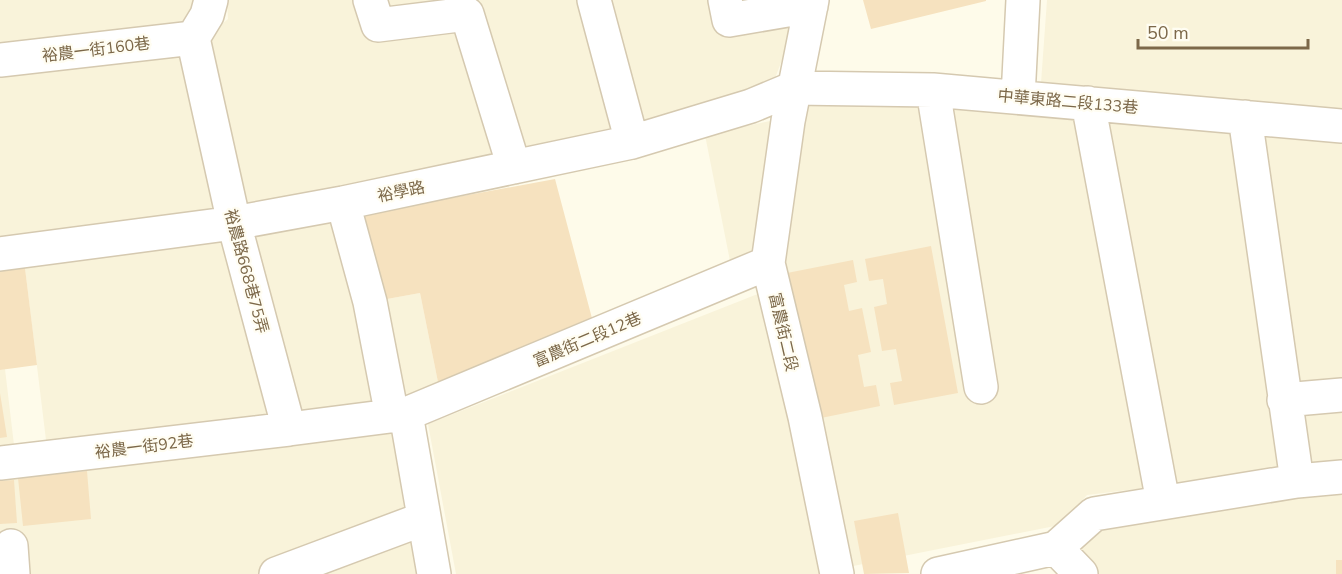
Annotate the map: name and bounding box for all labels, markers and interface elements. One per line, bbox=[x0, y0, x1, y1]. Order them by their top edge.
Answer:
scale bar bbox=[1138, 12, 1308, 50]
text: 50 m bbox=[1147, 21, 1189, 45]
street label: 裕農一街160巷 bbox=[41, 32, 151, 68]
street label: 中華東路二段133巷 bbox=[997, 85, 1139, 119]
street label: 裕學路 bbox=[375, 176, 427, 208]
street label: 裕農路668巷75弄 bbox=[219, 207, 273, 336]
street label: 富農街二段 bbox=[763, 291, 803, 374]
street label: 富農街二段12巷 bbox=[530, 307, 645, 373]
street label: 裕農一街92巷 bbox=[94, 430, 195, 464]

